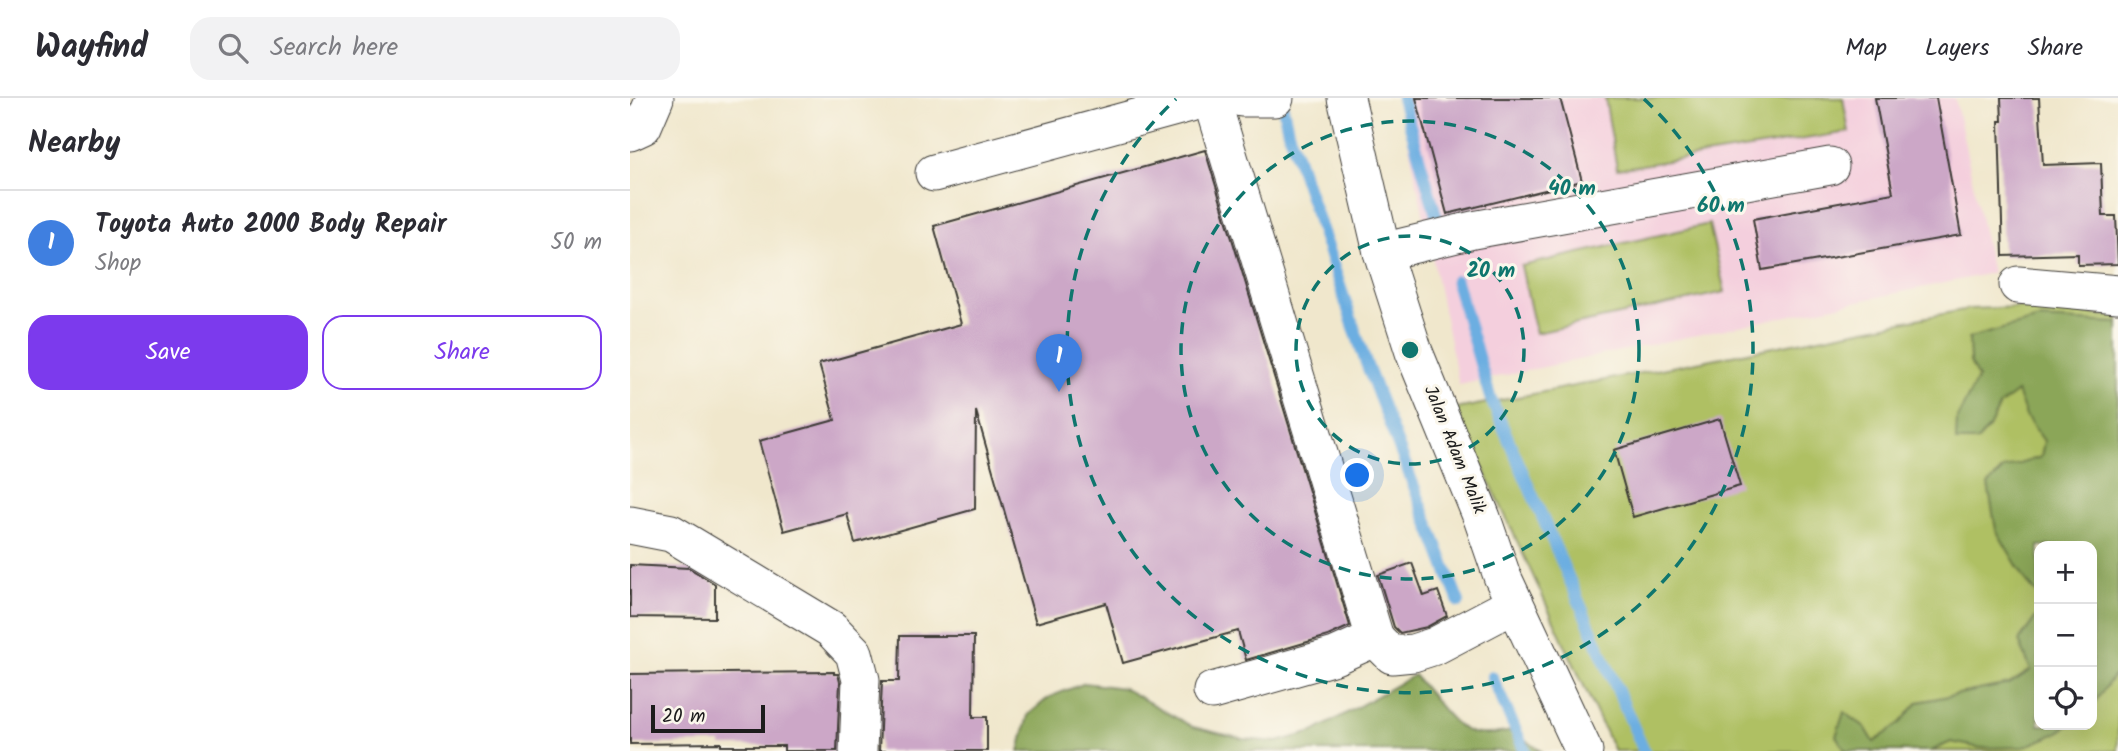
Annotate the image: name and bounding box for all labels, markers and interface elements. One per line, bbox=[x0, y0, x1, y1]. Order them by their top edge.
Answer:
search box bbox=[190, 17, 680, 80]
text: Wayfind bbox=[35, 22, 148, 75]
text: Search here bbox=[270, 27, 398, 69]
icon: search bbox=[214, 29, 252, 67]
text: Map bbox=[1845, 29, 1887, 68]
text: Layers bbox=[1925, 29, 1989, 68]
text: Share bbox=[2027, 29, 2083, 68]
text: Nearby bbox=[28, 120, 120, 168]
text: 40 m bbox=[1548, 173, 1596, 206]
text: 60 m bbox=[1697, 190, 1745, 223]
text: Toyota Auto 2000 Body Repair bbox=[95, 204, 447, 246]
text: 1 bbox=[48, 225, 54, 261]
text: 50 m bbox=[551, 225, 602, 261]
text: Shop bbox=[95, 246, 141, 282]
text: 20 m bbox=[1467, 255, 1515, 288]
button: Save bbox=[28, 315, 308, 390]
button: Share bbox=[322, 315, 602, 390]
pin: 1 bbox=[1036, 334, 1082, 392]
centre of rings bbox=[1398, 338, 1422, 362]
street label: Jalan Adam Malik bbox=[1415, 381, 1493, 519]
your location bbox=[1340, 458, 1374, 492]
map controls bbox=[2034, 541, 2097, 730]
button: + bbox=[2034, 541, 2097, 604]
button: − bbox=[2034, 604, 2097, 667]
button: locate bbox=[2034, 667, 2097, 730]
scale bar bbox=[651, 702, 765, 734]
text: 20 m bbox=[662, 702, 705, 732]

